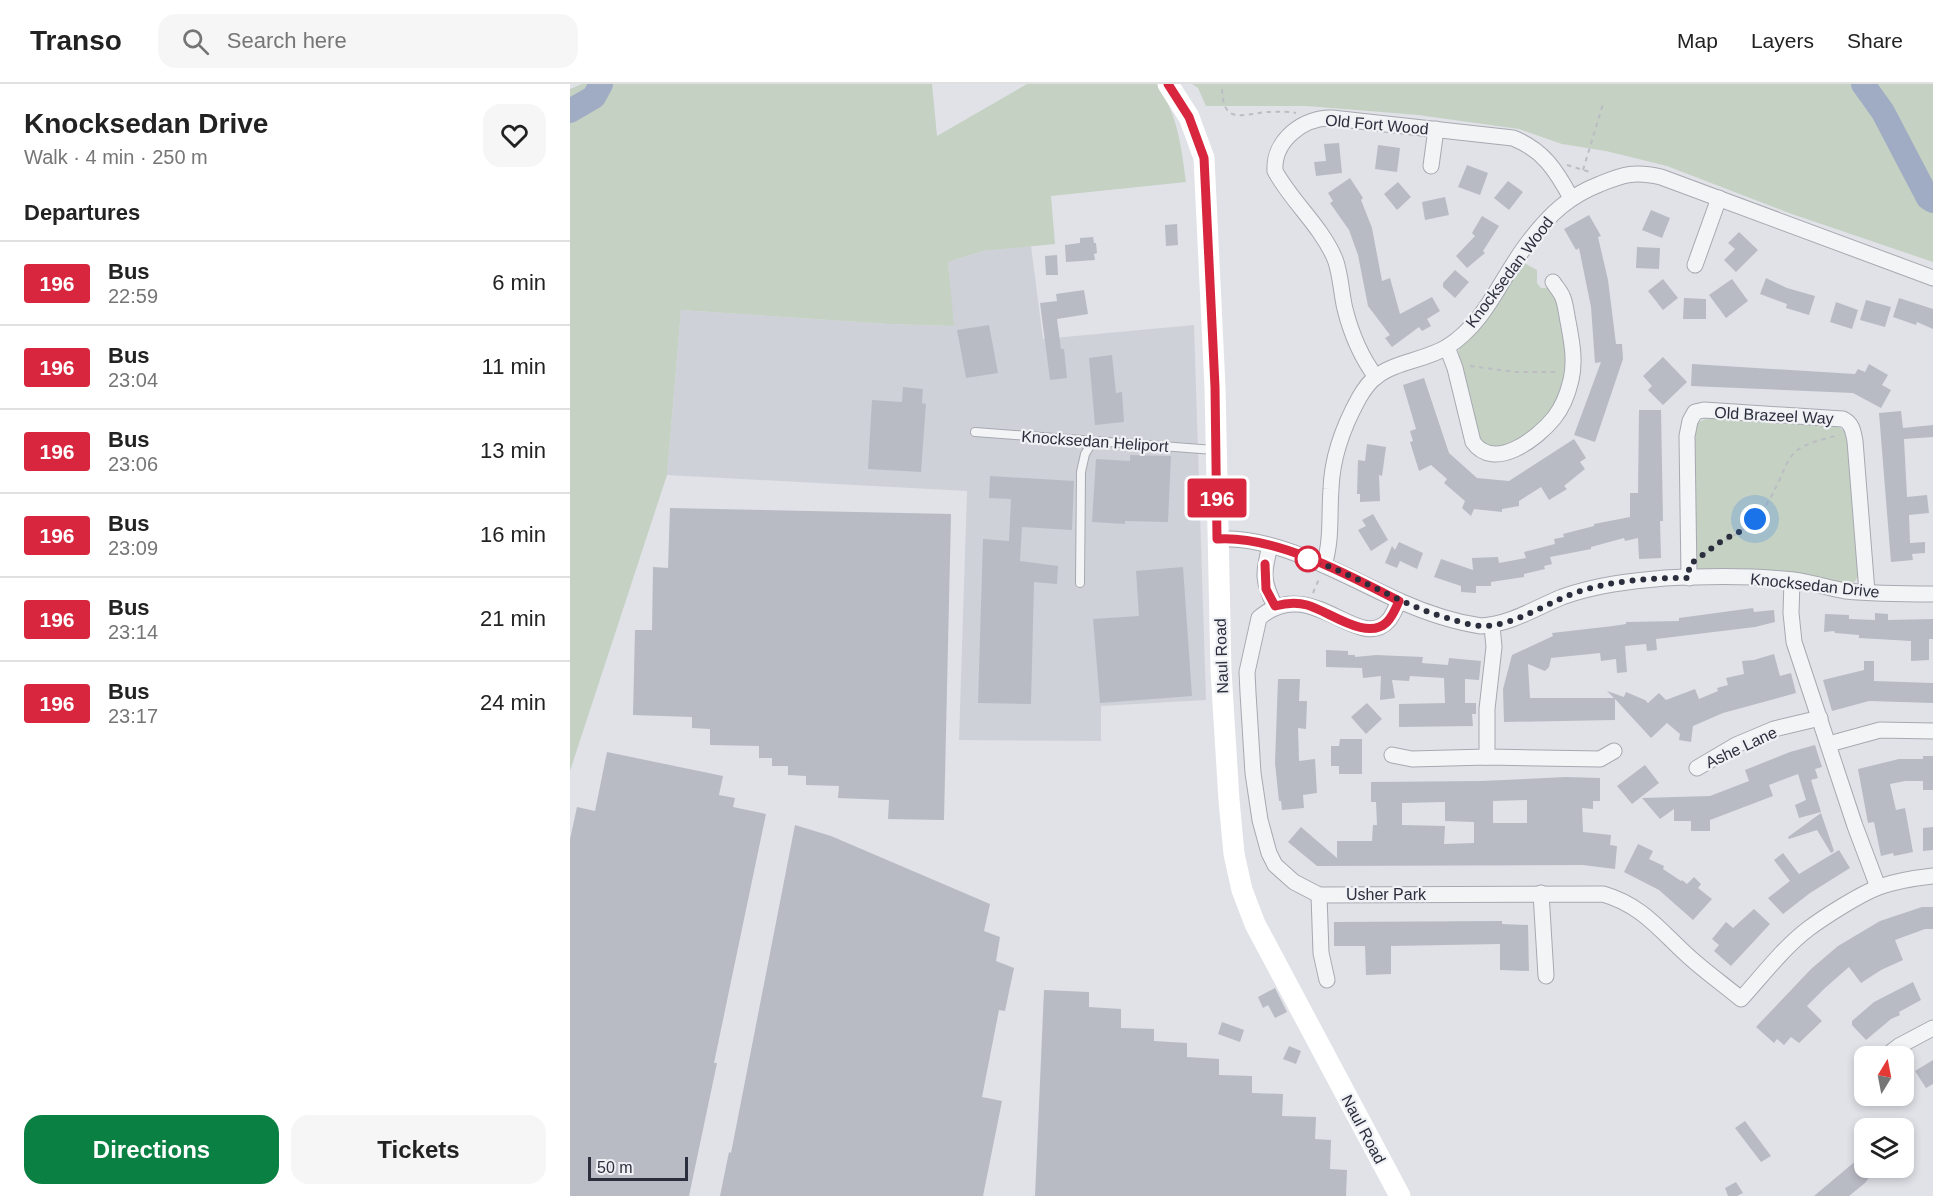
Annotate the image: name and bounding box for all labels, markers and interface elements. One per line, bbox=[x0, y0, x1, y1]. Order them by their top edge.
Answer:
search box bbox=[158, 14, 578, 68]
text: Transo bbox=[30, 25, 122, 56]
icon: search bbox=[179, 25, 212, 58]
text: Search here bbox=[227, 28, 347, 53]
text: Map bbox=[1677, 29, 1718, 52]
text: Layers bbox=[1751, 29, 1814, 52]
text: Share bbox=[1847, 29, 1903, 52]
button: heart bbox=[483, 104, 546, 167]
text: Knocksedan Drive bbox=[24, 108, 268, 139]
street label: Old Fort Wood bbox=[1325, 112, 1429, 137]
text: Walk · 4 min · 250 m bbox=[24, 146, 208, 168]
text: Departures bbox=[24, 200, 140, 225]
street label: Knocksedan Wood bbox=[1462, 214, 1557, 331]
text: Bus bbox=[108, 259, 150, 284]
text: 6 min bbox=[492, 270, 546, 295]
text: 196 bbox=[39, 272, 75, 295]
text: 22:59 bbox=[108, 285, 158, 307]
text: Bus bbox=[108, 343, 150, 368]
text: 11 min bbox=[482, 354, 546, 379]
text: 196 bbox=[39, 356, 75, 379]
text: 23:04 bbox=[108, 369, 158, 391]
street label: Old Brazeel Way bbox=[1714, 404, 1834, 427]
text: Bus bbox=[108, 427, 150, 452]
street label: Knocksedan Heliport bbox=[1021, 428, 1170, 455]
text: 13 min bbox=[480, 438, 546, 463]
text: 196 bbox=[39, 440, 75, 463]
text: 23:06 bbox=[108, 453, 158, 475]
line badge: 196 bbox=[1182, 478, 1252, 518]
text: 196 bbox=[1199, 487, 1235, 510]
your location bbox=[1740, 504, 1770, 534]
text: Bus bbox=[108, 511, 150, 536]
text: 16 min bbox=[480, 522, 546, 547]
text: 196 bbox=[39, 524, 75, 547]
text: 23:09 bbox=[108, 537, 158, 559]
unlabelled marker bbox=[1295, 546, 1321, 572]
street label: Knocksedan Drive bbox=[1749, 570, 1881, 601]
text: Bus bbox=[108, 595, 150, 620]
text: 21 min bbox=[480, 606, 546, 631]
text: 196 bbox=[39, 608, 75, 631]
street label: Naul Road bbox=[1212, 618, 1231, 694]
text: 23:14 bbox=[108, 621, 158, 643]
text: Bus bbox=[108, 679, 150, 704]
text: 24 min bbox=[480, 690, 546, 715]
text: 196 bbox=[39, 692, 75, 715]
text: 23:17 bbox=[108, 705, 158, 727]
street label: Ashe Lane bbox=[1703, 724, 1780, 771]
street label: Usher Park bbox=[1346, 886, 1427, 903]
north arrow bbox=[1854, 1046, 1914, 1106]
map controls bbox=[1854, 1046, 1914, 1178]
street label: Naul Road bbox=[1338, 1092, 1389, 1167]
button: Directions bbox=[24, 1115, 279, 1184]
button: Tickets bbox=[291, 1115, 546, 1184]
button: layers bbox=[1854, 1118, 1914, 1178]
scale bar bbox=[588, 1154, 688, 1182]
text: 50 m bbox=[597, 1159, 633, 1176]

